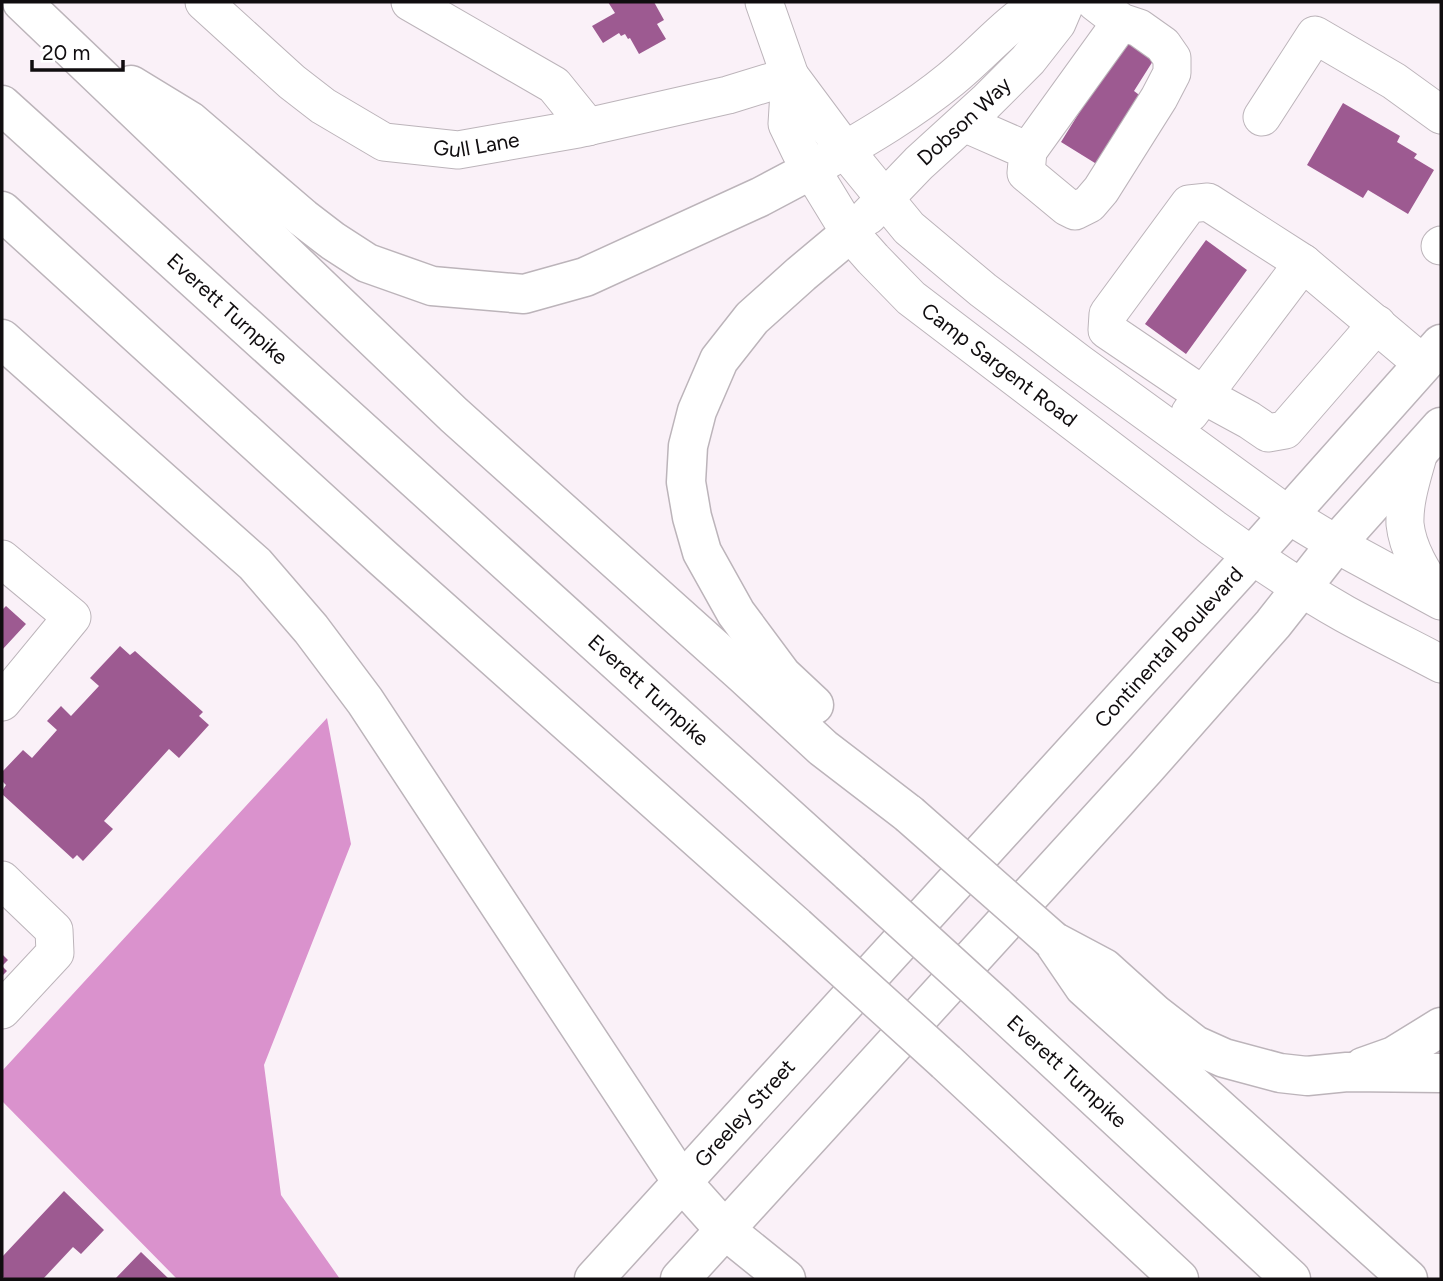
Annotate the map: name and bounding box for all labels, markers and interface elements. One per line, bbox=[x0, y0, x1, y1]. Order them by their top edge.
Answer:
scale bar bbox=[32, 28, 122, 72]
text: 20 m bbox=[42, 40, 90, 65]
street label: Dobson Way bbox=[912, 71, 1016, 170]
street label: Gull Lane bbox=[432, 126, 521, 162]
street label: Everett Turnpike bbox=[162, 248, 293, 370]
street label: Camp Sargent Road bbox=[917, 297, 1082, 432]
street label: Continental Boulevard bbox=[1089, 562, 1248, 733]
street label: Everett Turnpike bbox=[583, 629, 714, 751]
street label: Everett Turnpike bbox=[1002, 1010, 1132, 1133]
street label: Greeley Street bbox=[689, 1054, 800, 1172]

